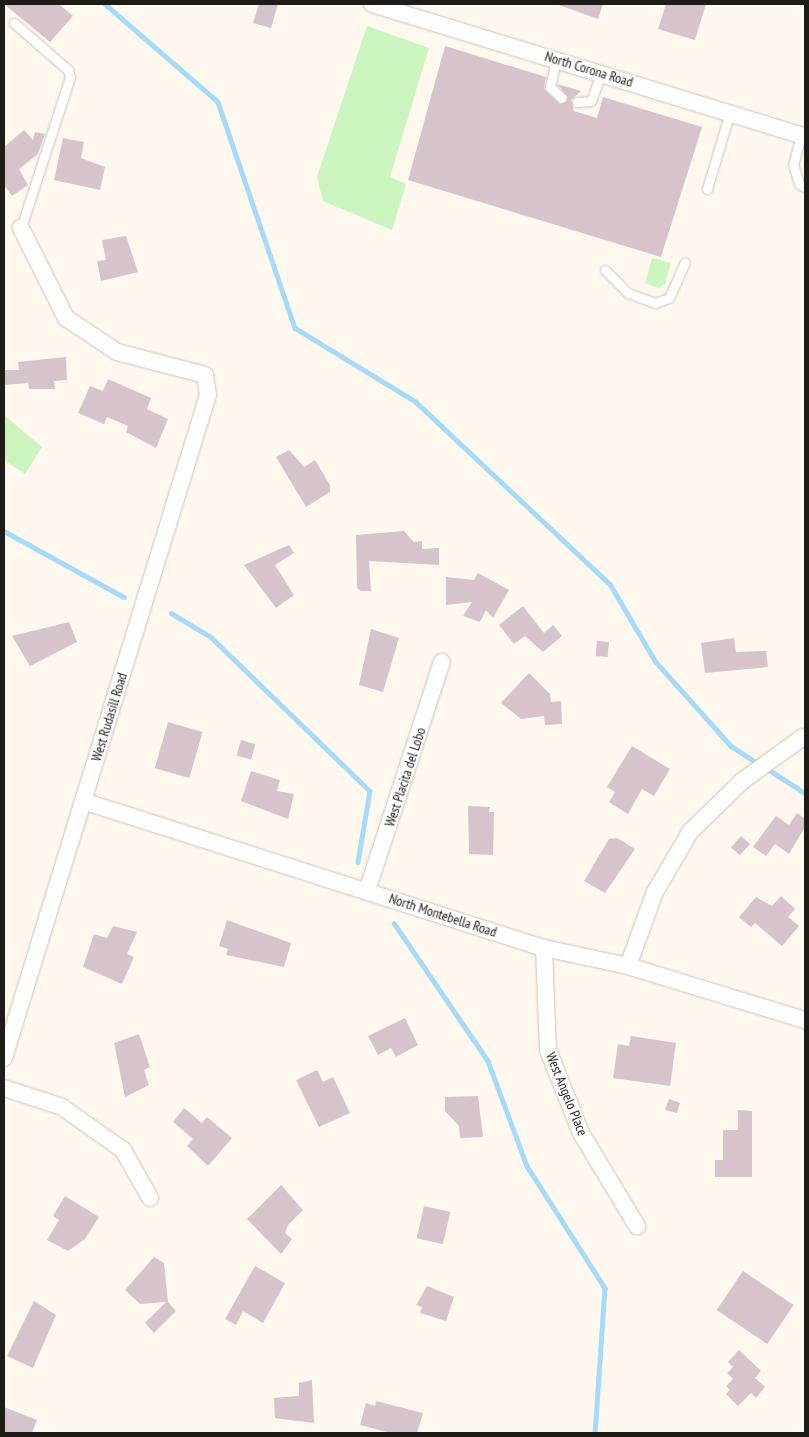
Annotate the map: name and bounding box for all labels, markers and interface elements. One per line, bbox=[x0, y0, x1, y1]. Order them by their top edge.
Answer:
street label: North Corona Road bbox=[543, 48, 635, 90]
street label: West Rudasill Road bbox=[88, 671, 130, 763]
street label: West Placita del Lobo bbox=[381, 725, 429, 829]
street label: North Montebella Road bbox=[387, 890, 499, 940]
street label: West Angelo Place bbox=[543, 1050, 591, 1138]

